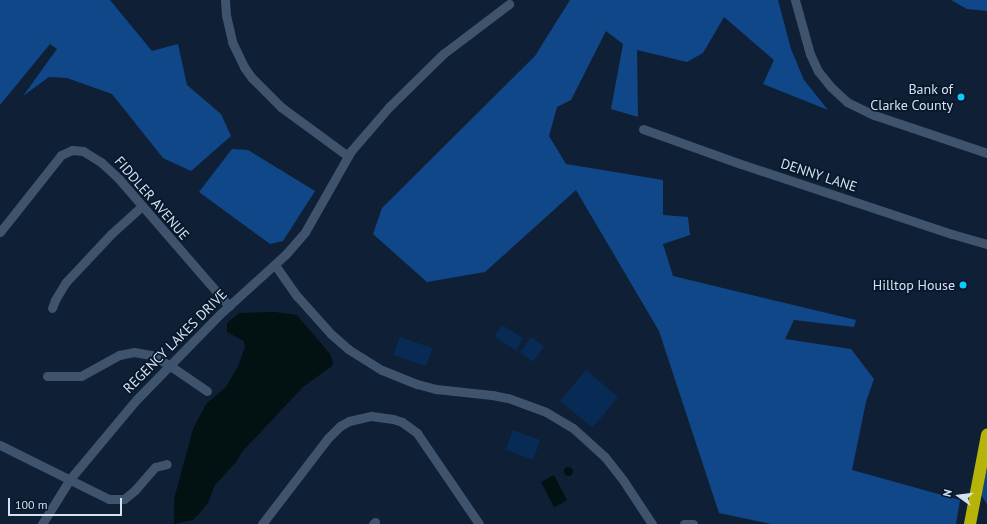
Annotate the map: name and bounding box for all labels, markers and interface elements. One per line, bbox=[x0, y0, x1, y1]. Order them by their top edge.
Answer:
place label: Bank of Clarke County bbox=[870, 81, 953, 114]
marker: Bank of Clarke County bbox=[956, 92, 966, 102]
street label: FIDDLER AVENUE bbox=[111, 153, 193, 243]
street label: DENNY LANE bbox=[779, 155, 859, 195]
place label: Hilltop House bbox=[873, 277, 955, 293]
marker: Hilltop House bbox=[958, 280, 968, 290]
street label: REGENCY LAKES DRIVE bbox=[120, 286, 230, 396]
north arrow bbox=[939, 476, 979, 516]
text: N bbox=[940, 488, 955, 498]
scale bar bbox=[10, 490, 124, 516]
text: 100 m bbox=[15, 497, 48, 512]

